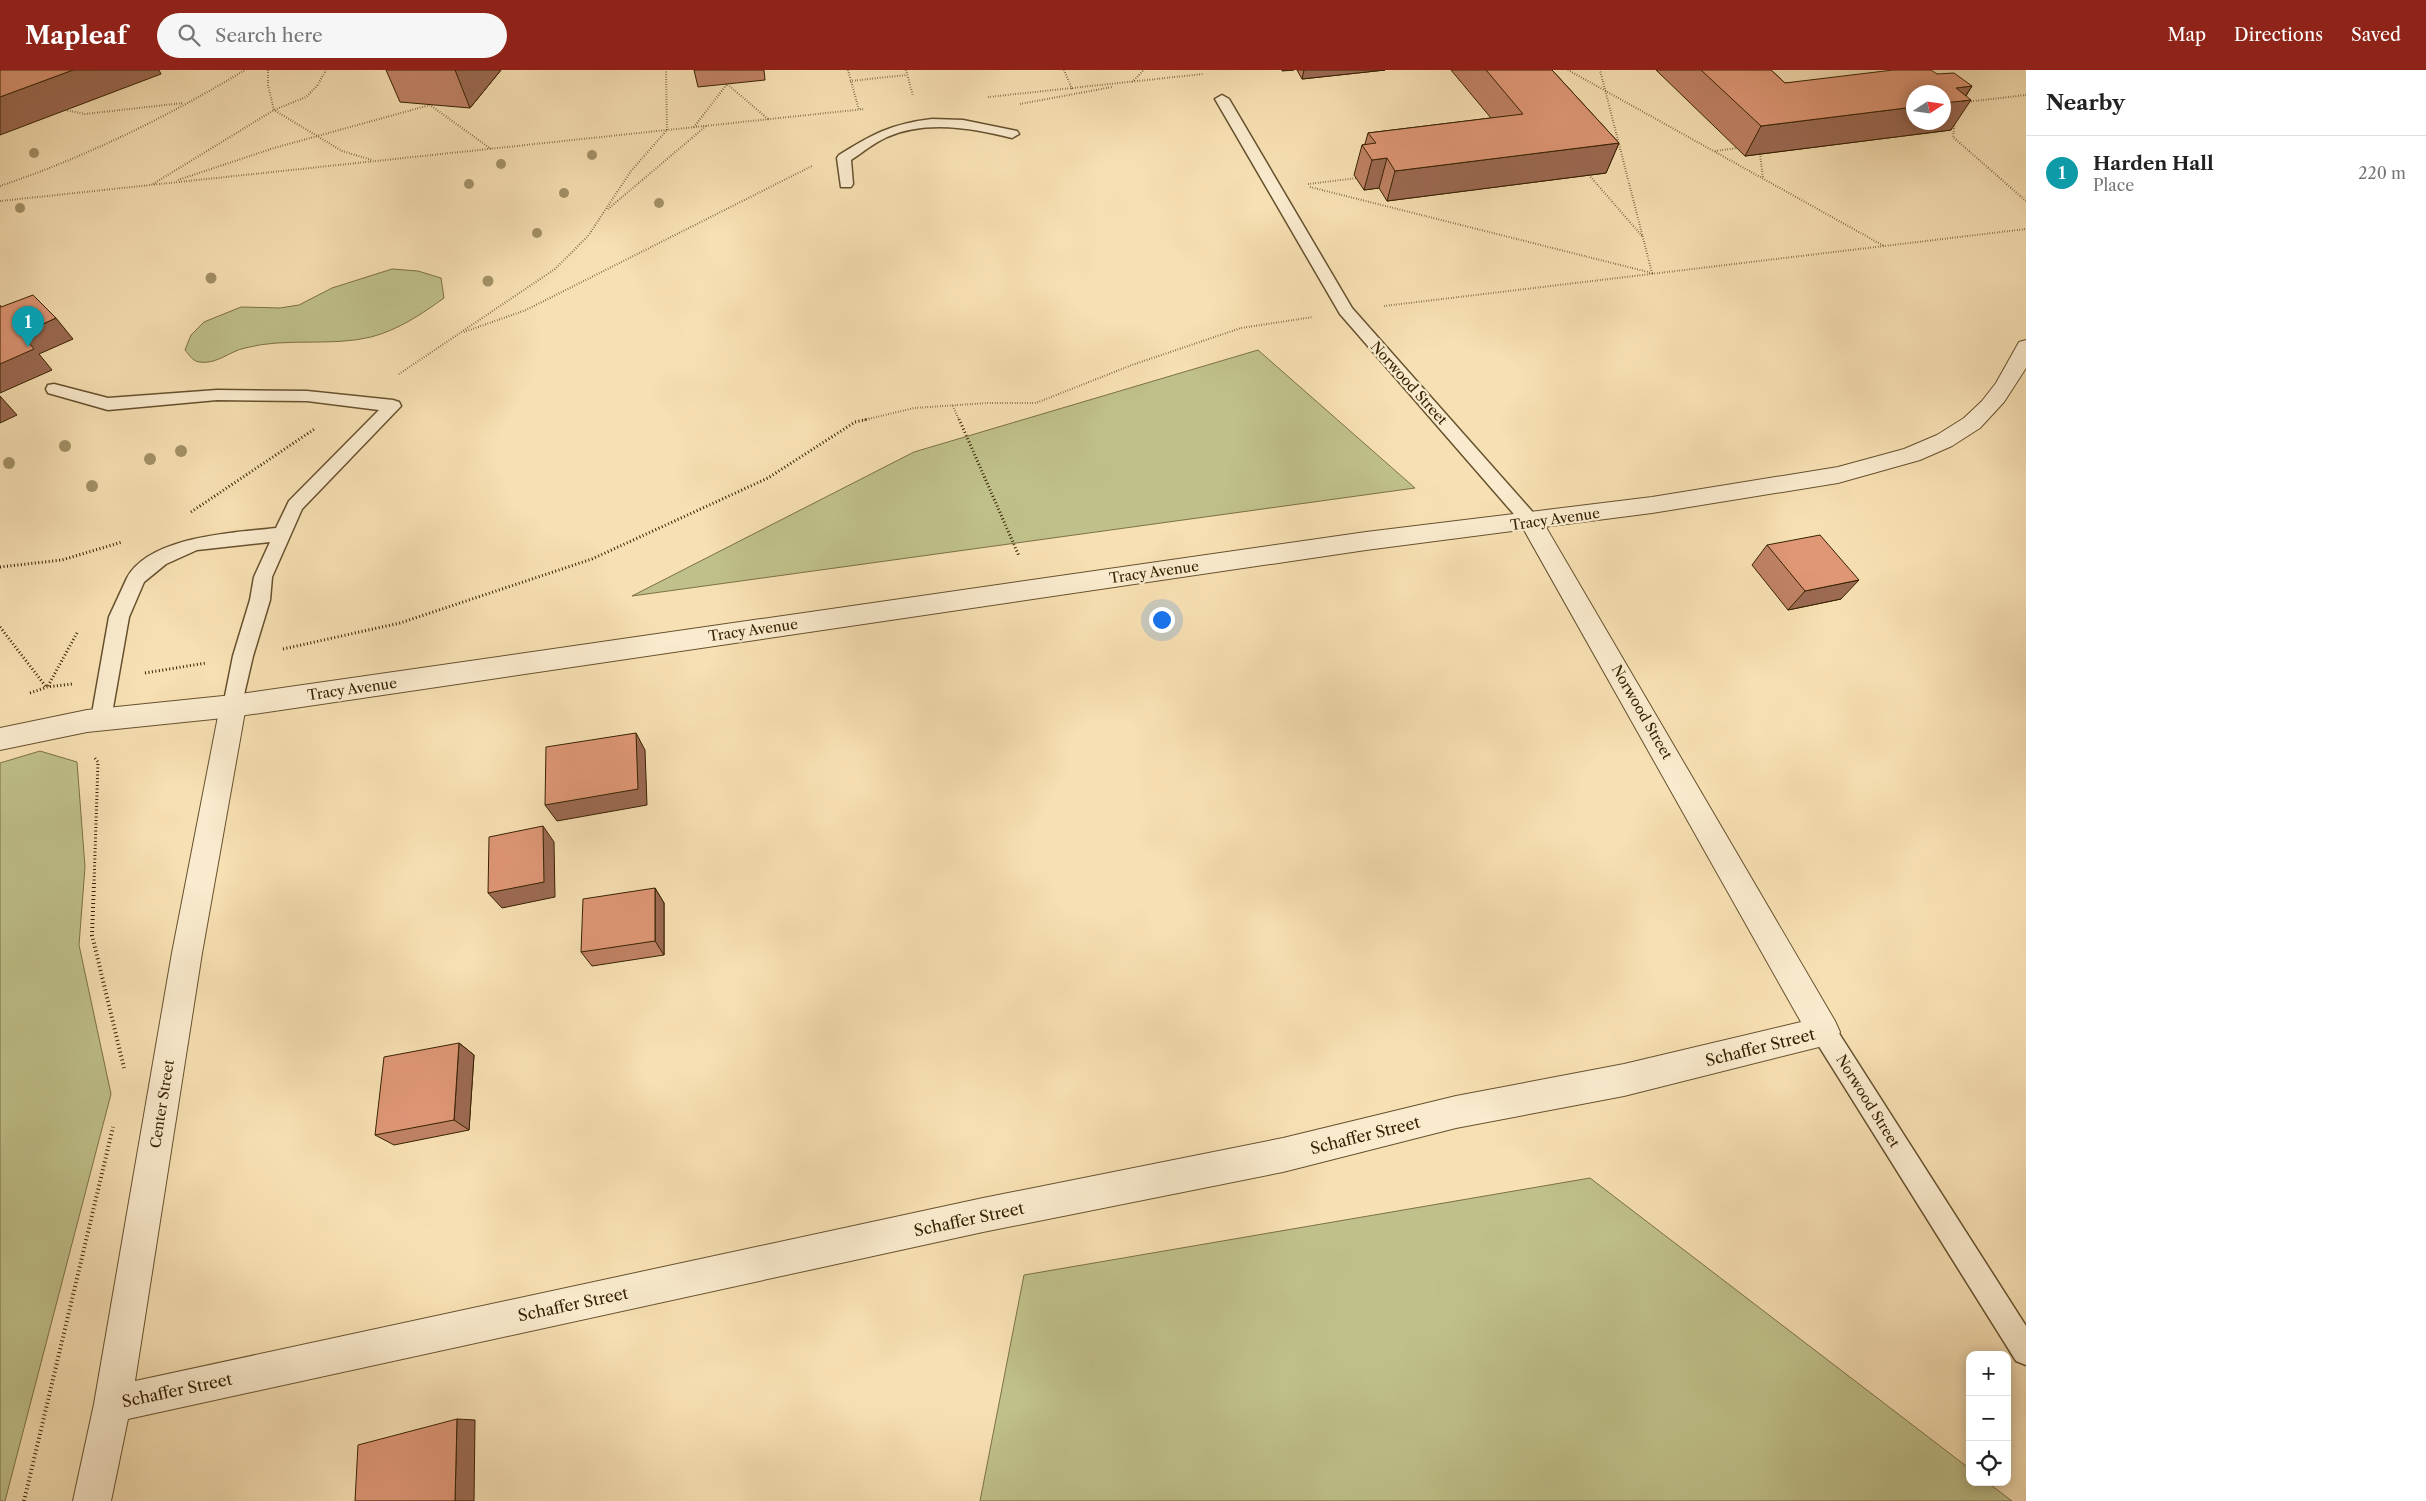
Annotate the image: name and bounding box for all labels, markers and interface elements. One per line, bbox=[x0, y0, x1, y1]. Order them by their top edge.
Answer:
search box bbox=[157, 13, 507, 58]
text: Mapleaf bbox=[25, 21, 127, 50]
icon: search bbox=[175, 21, 203, 49]
text: Search here bbox=[215, 24, 323, 47]
text: Map bbox=[2167, 24, 2206, 46]
text: Directions bbox=[2234, 24, 2323, 46]
text: Saved bbox=[2351, 24, 2401, 46]
north arrow bbox=[1906, 85, 1951, 130]
text: Nearby bbox=[2046, 90, 2125, 115]
text: Harden Hall bbox=[2093, 152, 2214, 175]
text: 1 bbox=[2058, 163, 2066, 183]
text: 220 m bbox=[2358, 163, 2406, 183]
text: Place bbox=[2093, 175, 2134, 195]
pin: 1 bbox=[12, 306, 44, 347]
street label: Norwood Street bbox=[1367, 338, 1451, 428]
street label: Tracy Avenue bbox=[1509, 504, 1601, 534]
street label: Tracy Avenue bbox=[1108, 557, 1200, 587]
your location bbox=[1149, 607, 1175, 633]
street label: Tracy Avenue bbox=[707, 615, 799, 645]
street label: Norwood Street bbox=[1608, 662, 1676, 762]
street label: Tracy Avenue bbox=[306, 674, 398, 704]
street label: Schaffer Street bbox=[1703, 1024, 1817, 1070]
street label: Norwood Street bbox=[1832, 1051, 1904, 1151]
street label: Center Street bbox=[146, 1058, 178, 1149]
street label: Schaffer Street bbox=[1308, 1112, 1422, 1158]
street label: Schaffer Street bbox=[912, 1197, 1026, 1240]
street label: Schaffer Street bbox=[516, 1282, 630, 1325]
map controls bbox=[1966, 1351, 2011, 1486]
button: + bbox=[1966, 1351, 2011, 1396]
street label: Schaffer Street bbox=[120, 1368, 234, 1411]
button: − bbox=[1966, 1396, 2011, 1441]
button: locate bbox=[1966, 1441, 2011, 1486]

